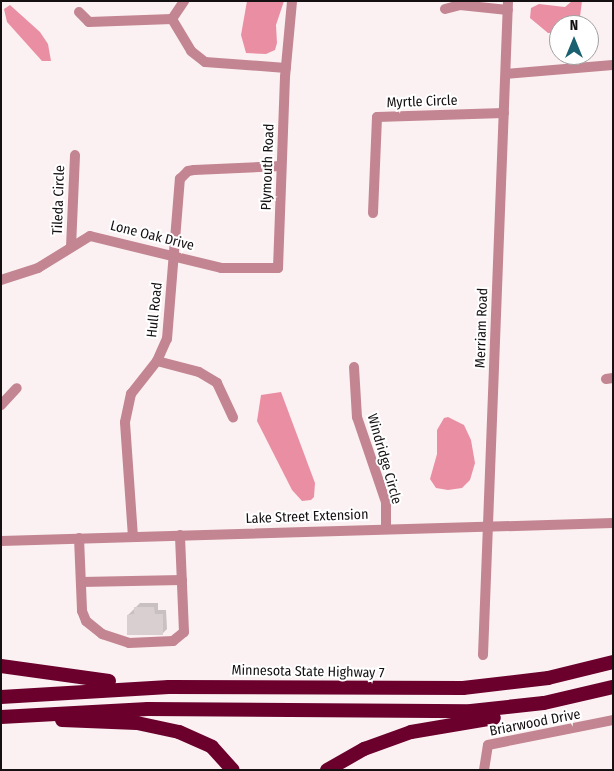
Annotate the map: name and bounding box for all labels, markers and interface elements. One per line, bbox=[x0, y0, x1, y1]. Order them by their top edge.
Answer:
north arrow bbox=[549, 15, 599, 65]
text: N bbox=[570, 17, 578, 34]
street label: Myrtle Circle bbox=[386, 92, 458, 112]
street label: Plymouth Road bbox=[258, 123, 278, 211]
street label: Tileda Circle bbox=[49, 165, 69, 235]
street label: Lone Oak Drive bbox=[108, 217, 196, 255]
street label: Hull Road bbox=[144, 282, 166, 338]
street label: Merriam Road bbox=[472, 288, 492, 368]
street label: Windridge Circle bbox=[363, 412, 405, 506]
street label: Lake Street Extension bbox=[245, 506, 369, 528]
street label: Minnesota State Highway 7 bbox=[231, 662, 385, 682]
street label: Briarwood Drive bbox=[488, 706, 582, 740]

